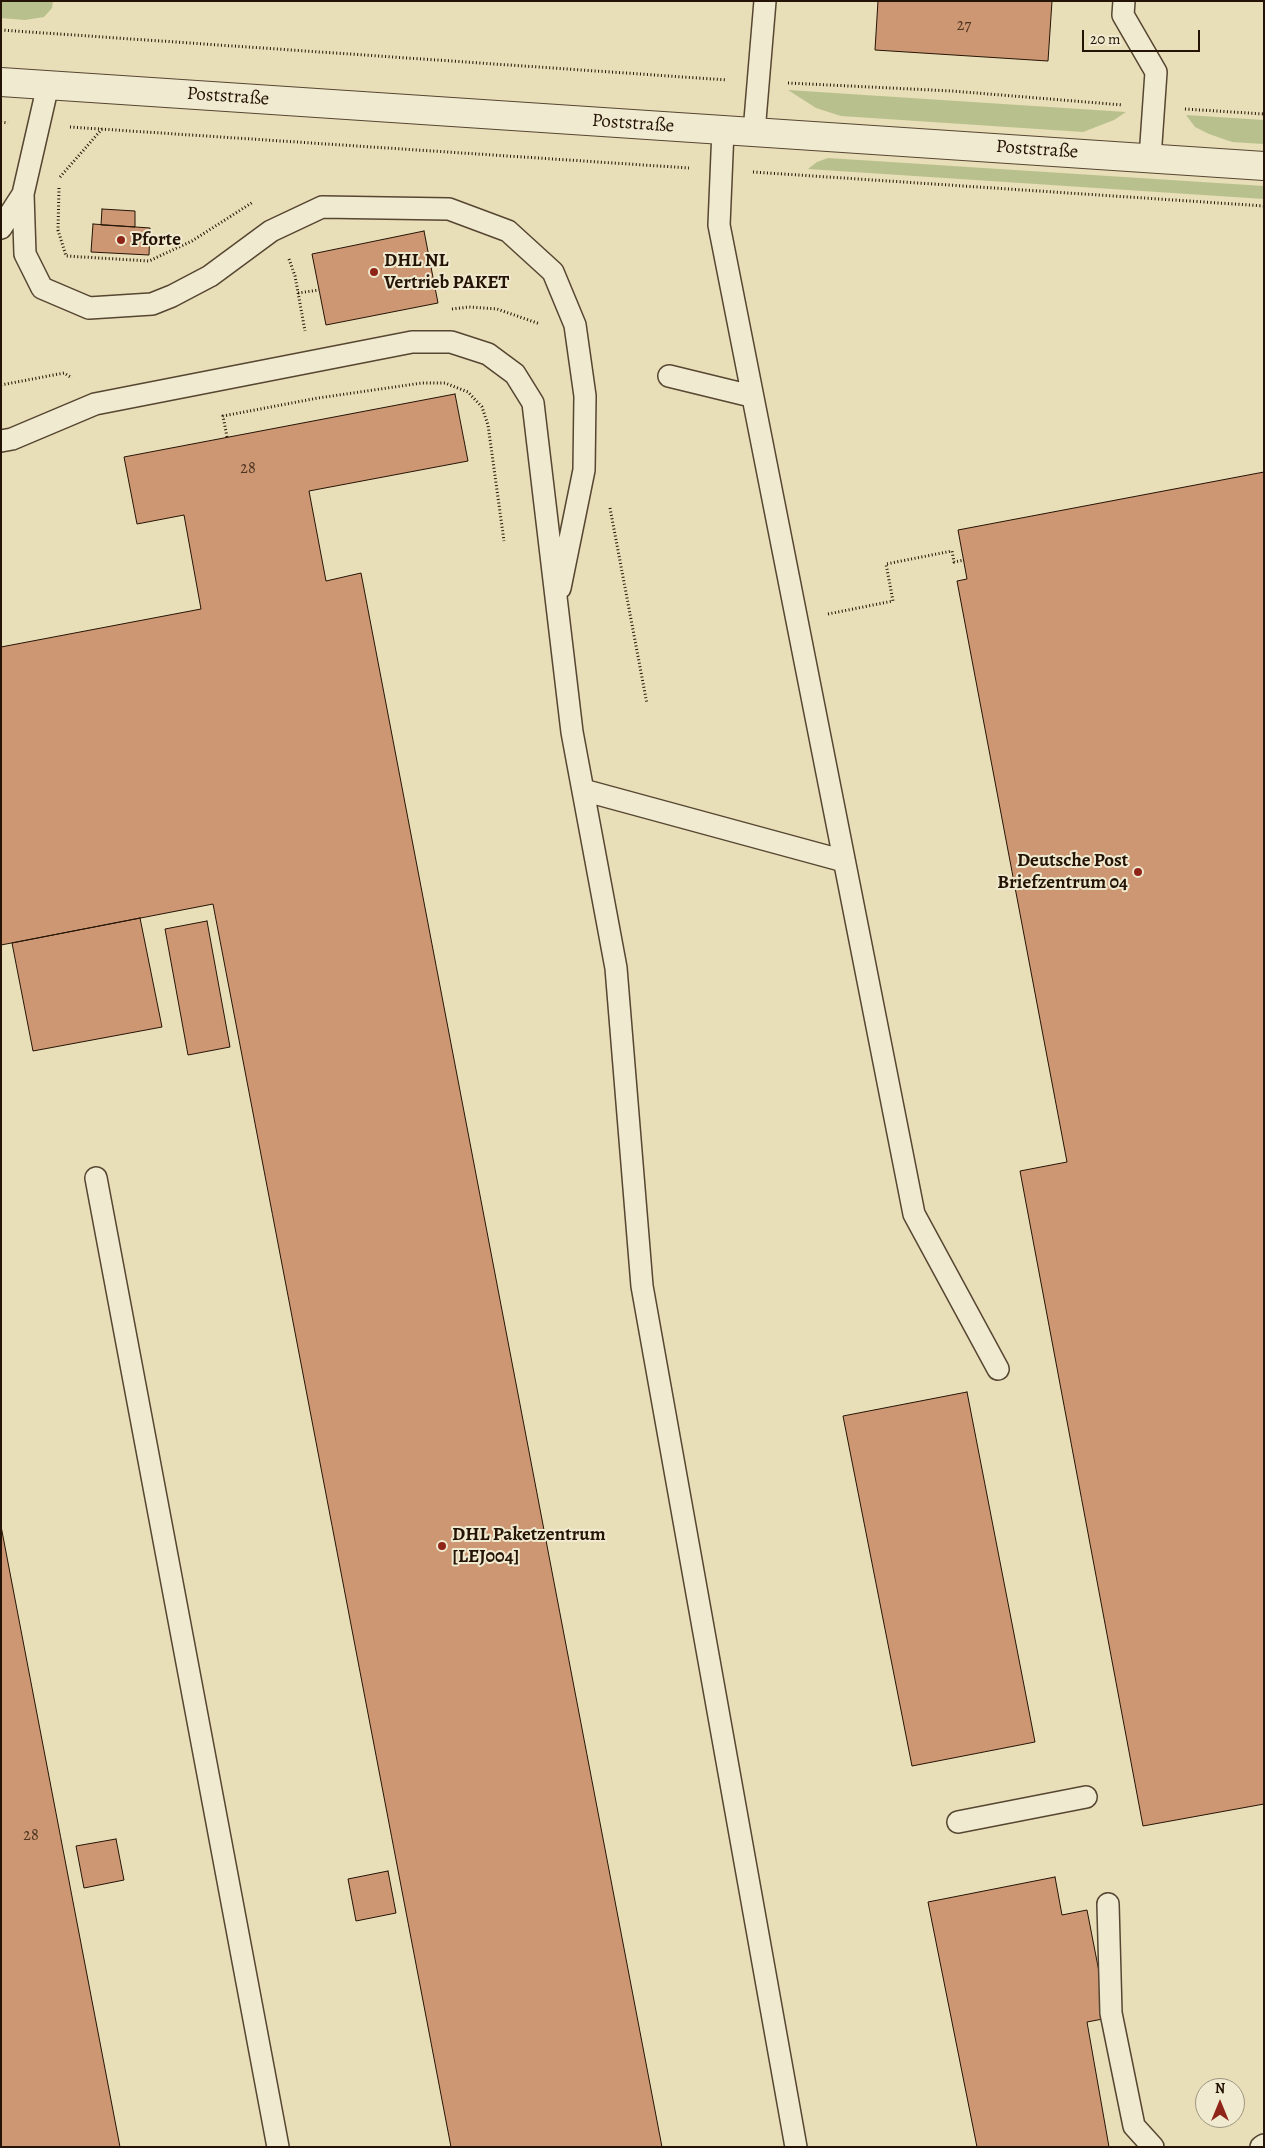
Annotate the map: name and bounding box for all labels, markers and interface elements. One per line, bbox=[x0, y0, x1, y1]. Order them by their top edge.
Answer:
house number: 27 bbox=[957, 16, 971, 36]
scale bar bbox=[1085, 20, 1202, 52]
text: 20 m bbox=[1090, 29, 1121, 49]
street label: Poststraße bbox=[186, 83, 270, 111]
street label: Poststraße bbox=[591, 110, 675, 138]
street label: Poststraße bbox=[995, 136, 1079, 164]
place label: Pforte bbox=[131, 229, 181, 251]
marker: Pforte bbox=[115, 234, 127, 246]
place label: DHL NL Vertrieb PAKET bbox=[384, 250, 509, 294]
marker: DHL NL Vertrieb PAKET bbox=[368, 266, 380, 278]
house number: 28 bbox=[240, 459, 256, 479]
place label: Deutsche Post Briefzentrum 04 bbox=[997, 850, 1128, 894]
marker: Deutsche Post Briefzentrum 04 bbox=[1132, 866, 1144, 878]
place label: DHL Paketzentrum [LEJ004] bbox=[452, 1524, 606, 1568]
marker: DHL Paketzentrum [LEJ004] bbox=[436, 1540, 448, 1552]
house number: 28 bbox=[23, 1826, 39, 1846]
north arrow bbox=[1195, 2078, 1245, 2128]
text: N bbox=[1215, 2079, 1225, 2098]

